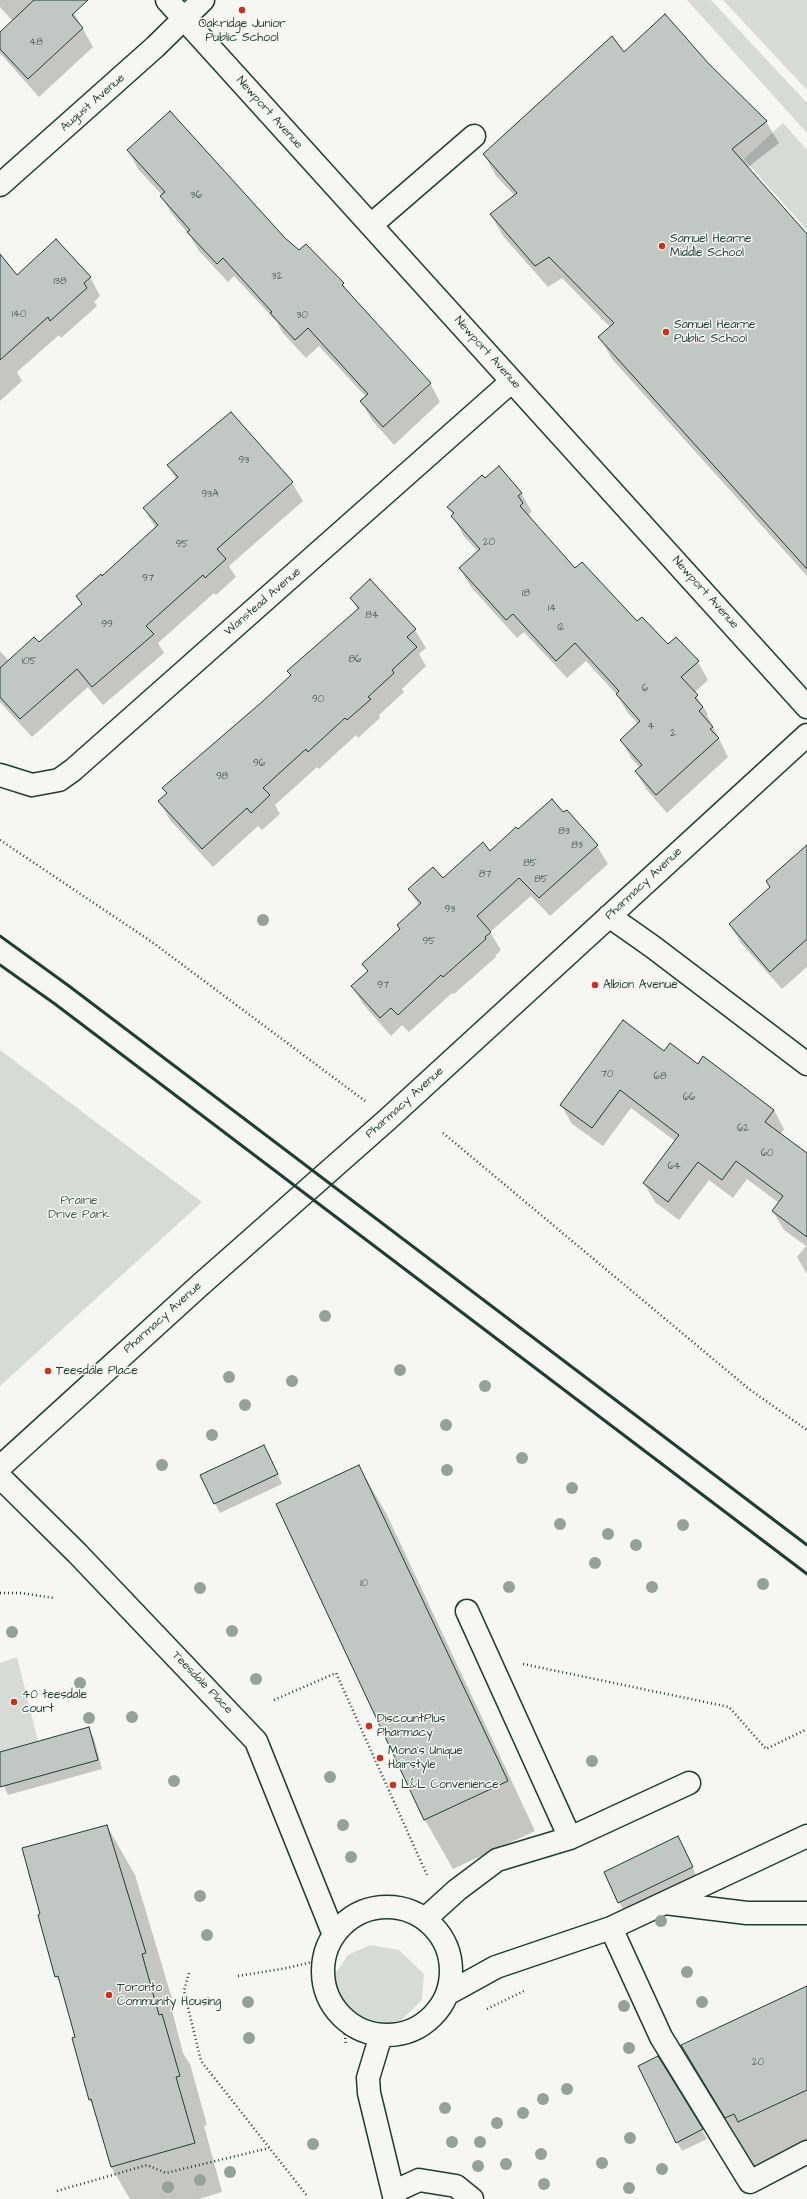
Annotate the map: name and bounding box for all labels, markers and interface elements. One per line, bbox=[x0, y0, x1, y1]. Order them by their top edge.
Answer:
marker: Oakridge Junior Public School bbox=[237, 5, 247, 15]
place label: Oakridge Junior Public School bbox=[198, 17, 286, 45]
house number: 48 bbox=[29, 37, 43, 49]
street label: August Avenue bbox=[58, 71, 128, 135]
street label: Newport Avenue bbox=[233, 74, 305, 152]
house number: 36 bbox=[190, 190, 202, 202]
place label: Samuel Hearne Middle School bbox=[670, 232, 751, 260]
marker: Samuel Hearne Middle School bbox=[657, 241, 667, 251]
house number: 32 bbox=[272, 271, 282, 283]
house number: 138 bbox=[54, 276, 66, 288]
house number: 140 bbox=[12, 309, 26, 321]
house number: 30 bbox=[296, 310, 308, 322]
street label: Newport Avenue bbox=[451, 314, 523, 392]
place label: Samuel Hearne Public School bbox=[674, 318, 755, 346]
marker: Samuel Hearne Public School bbox=[661, 327, 671, 337]
house number: 93 bbox=[239, 455, 249, 467]
house number: 93A bbox=[201, 489, 219, 501]
house number: 20 bbox=[483, 537, 495, 549]
house number: 95 bbox=[176, 539, 188, 551]
street label: Newport Avenue bbox=[669, 554, 741, 632]
street label: Wanstead Avenue bbox=[222, 565, 304, 639]
house number: 97 bbox=[142, 573, 154, 585]
house number: 18 bbox=[522, 588, 530, 600]
house number: 14 bbox=[548, 603, 556, 615]
house number: 84 bbox=[365, 610, 379, 622]
house number: 99 bbox=[101, 619, 113, 631]
house number: 12 bbox=[557, 622, 565, 634]
house number: 86 bbox=[349, 654, 361, 666]
house number: 105 bbox=[22, 656, 36, 668]
house number: 6 bbox=[642, 683, 648, 695]
house number: 90 bbox=[312, 694, 324, 706]
house number: 4 bbox=[648, 721, 654, 733]
house number: 2 bbox=[670, 728, 676, 740]
house number: 96 bbox=[253, 758, 265, 770]
house number: 98 bbox=[216, 771, 228, 783]
house number: 83 bbox=[558, 826, 570, 838]
house number: 83 bbox=[571, 840, 583, 852]
street label: Pharmacy Avenue bbox=[603, 845, 685, 923]
house number: 85 bbox=[523, 858, 537, 870]
house number: 87 bbox=[479, 869, 491, 881]
house number: 85 bbox=[534, 874, 548, 886]
house number: 93 bbox=[445, 904, 455, 916]
house number: 95 bbox=[423, 936, 435, 948]
place label: Albion Avenue bbox=[603, 978, 678, 992]
house number: 97 bbox=[377, 980, 389, 992]
marker: Albion Avenue bbox=[590, 980, 600, 990]
street label: Pharmacy Avenue bbox=[363, 1064, 447, 1142]
house number: 70 bbox=[601, 1069, 613, 1081]
house number: 68 bbox=[654, 1071, 666, 1083]
house number: 66 bbox=[683, 1092, 695, 1104]
house number: 62 bbox=[737, 1123, 749, 1135]
house number: 60 bbox=[761, 1148, 773, 1160]
house number: 64 bbox=[667, 1161, 681, 1173]
park label: Prairie Drive Park bbox=[48, 1194, 110, 1222]
street label: Pharmacy Avenue bbox=[121, 1279, 205, 1357]
place label: Teesdale Place bbox=[56, 1364, 138, 1378]
marker: Teesdale Place bbox=[43, 1366, 53, 1376]
house number: 10 bbox=[360, 1578, 368, 1590]
street label: Teesdale Place bbox=[168, 1649, 236, 1717]
place label: 40 teesdale court bbox=[22, 1688, 87, 1716]
marker: 40 teesdale court bbox=[9, 1697, 19, 1707]
place label: DiscountPlus Pharmacy bbox=[377, 1712, 446, 1740]
marker: DiscountPlus Pharmacy bbox=[364, 1721, 374, 1731]
place label: Mona's Unique Hairstyle bbox=[388, 1744, 463, 1772]
marker: Mona's Unique Hairstyle bbox=[375, 1753, 385, 1763]
place label: L&L Convenience bbox=[401, 1778, 499, 1792]
marker: L&L Convenience bbox=[388, 1780, 398, 1790]
place label: Toronto Community Housing bbox=[117, 1981, 221, 2009]
marker: Toronto Community Housing bbox=[104, 1990, 114, 2000]
house number: 20 bbox=[752, 2057, 764, 2069]

